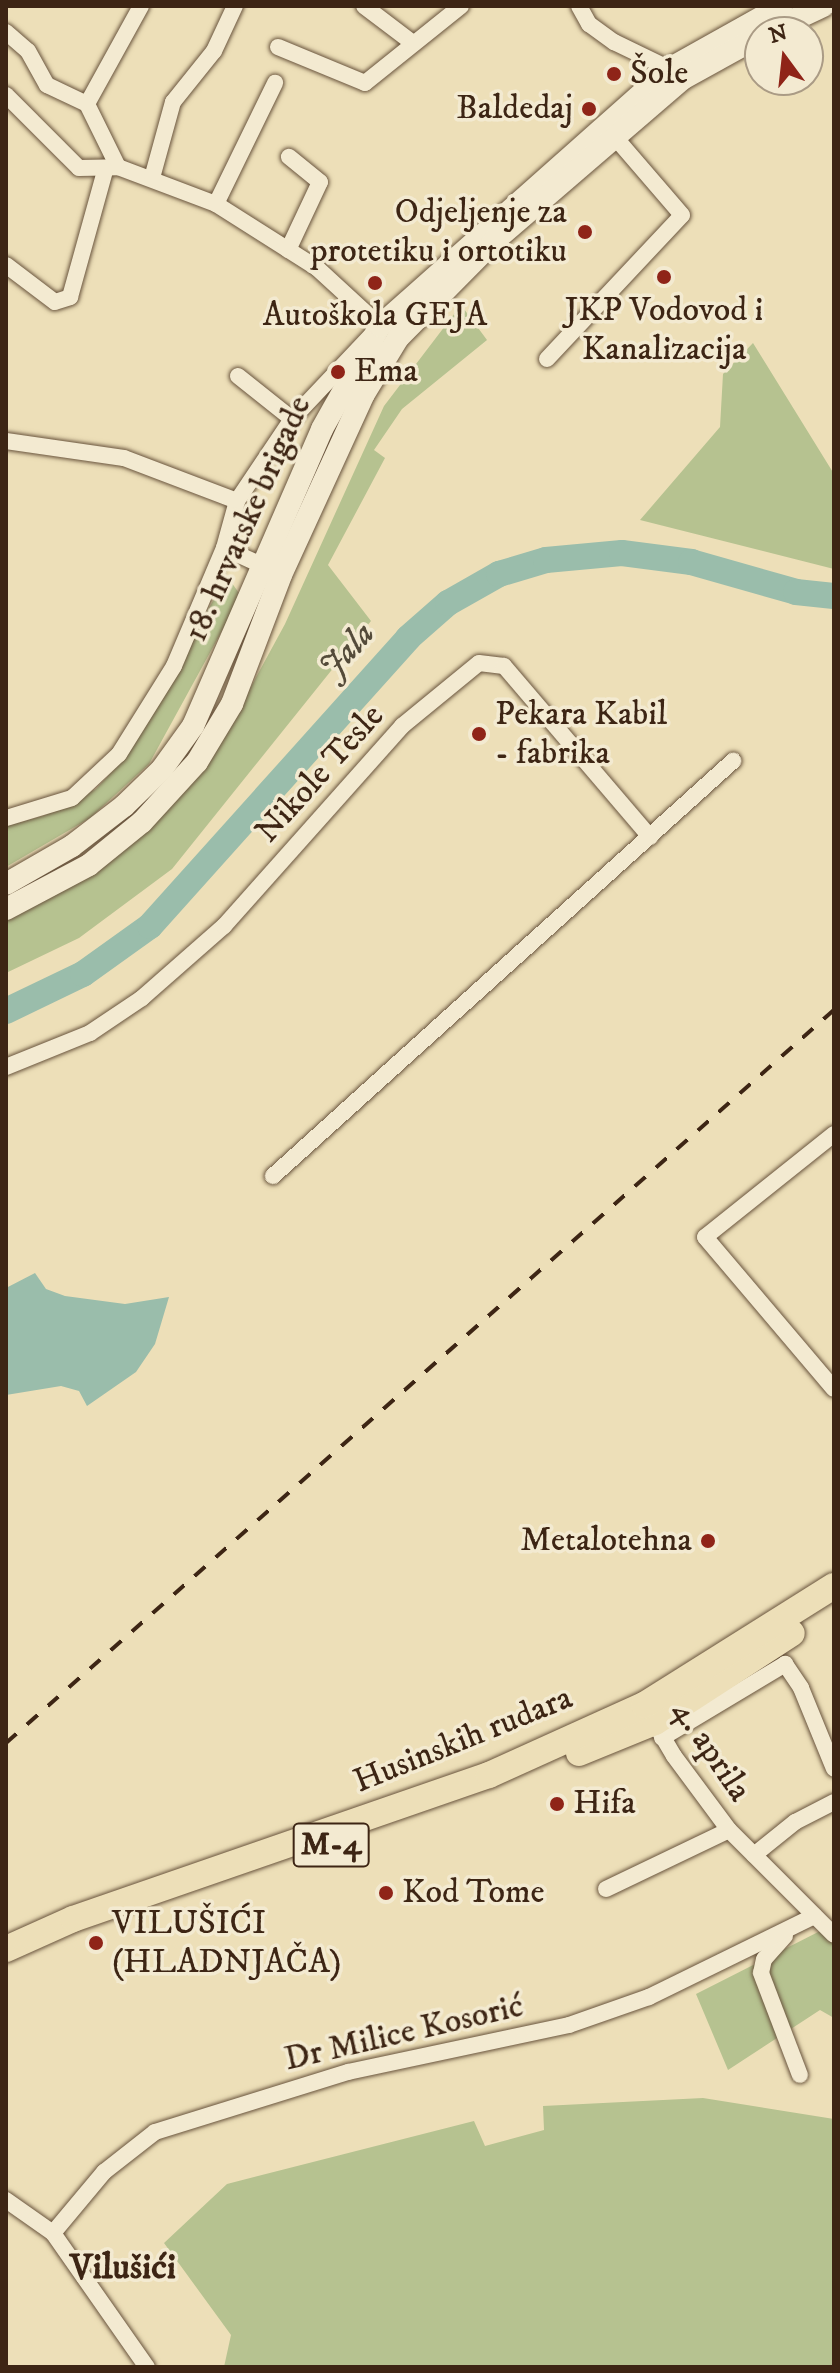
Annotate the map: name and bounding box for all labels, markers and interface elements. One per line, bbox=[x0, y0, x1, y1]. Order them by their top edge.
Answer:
north arrow bbox=[744, 16, 824, 96]
text: N bbox=[766, 19, 790, 50]
place label: Šole bbox=[630, 54, 688, 94]
marker: Šole bbox=[605, 65, 623, 83]
place label: Baldedaj bbox=[456, 89, 573, 129]
marker: Baldedaj bbox=[580, 100, 598, 118]
place label: Odjeljenje za protetiku i ortotiku bbox=[311, 192, 567, 272]
marker: Odjeljenje za protetiku i ortotiku bbox=[574, 221, 596, 243]
marker: JKP Vodovod i Kanalizacija bbox=[655, 268, 673, 286]
marker: Autoškola GEJA bbox=[366, 274, 384, 292]
place label: JKP Vodovod i Kanalizacija bbox=[565, 290, 763, 370]
place label: Autoškola GEJA bbox=[263, 296, 487, 336]
place label: Ema bbox=[354, 352, 418, 392]
marker: Ema bbox=[329, 363, 347, 381]
street label: 18. hrvatske brigade bbox=[176, 390, 320, 648]
water label: Jala bbox=[310, 613, 384, 689]
place label: Pekara Kabil - fabrika bbox=[495, 694, 667, 774]
street label: Nikole Tesle bbox=[247, 696, 393, 852]
marker: Pekara Kabil - fabrika bbox=[470, 725, 488, 743]
place label: Metalotehna bbox=[520, 1521, 692, 1561]
marker: Metalotehna bbox=[699, 1532, 717, 1550]
street label: Husinskih rudara bbox=[348, 1678, 578, 1802]
street label: 4. aprila bbox=[662, 1693, 760, 1809]
place label: Hifa bbox=[573, 1784, 636, 1824]
marker: Hifa bbox=[548, 1795, 566, 1813]
road number: M-4 bbox=[291, 1817, 371, 1873]
place label: Kod Tome bbox=[402, 1873, 545, 1913]
marker: Kod Tome bbox=[377, 1884, 395, 1902]
place label: VILUŠIĆI (HLADNJAČA) bbox=[112, 1903, 341, 1982]
marker: VILUŠIĆI (HLADNJAČA) bbox=[87, 1934, 105, 1952]
street label: Dr Milice Kosorić bbox=[281, 1986, 527, 2080]
district label: Vilušići bbox=[70, 2246, 176, 2290]

